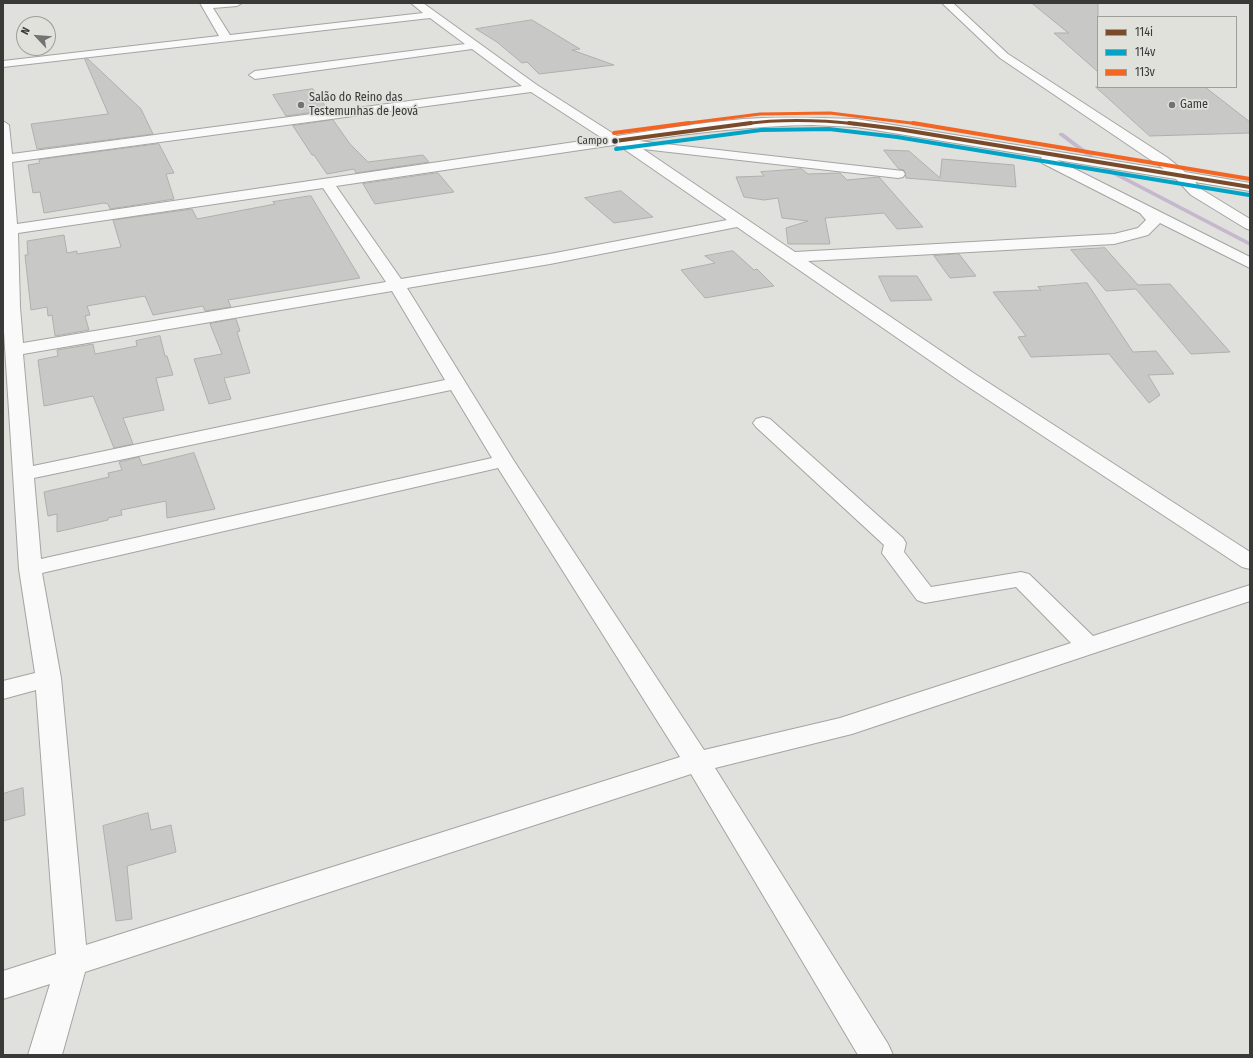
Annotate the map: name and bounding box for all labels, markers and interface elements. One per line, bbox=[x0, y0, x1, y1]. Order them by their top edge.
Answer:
north arrow bbox=[16, 16, 56, 56]
legend bbox=[1097, 16, 1237, 88]
text: N bbox=[18, 25, 33, 37]
text: 114i bbox=[1135, 25, 1153, 39]
text: 114v bbox=[1135, 45, 1155, 59]
text: 113v bbox=[1135, 65, 1155, 79]
place label: Salão do Reino das Testemunhas de Jeová bbox=[309, 91, 418, 119]
place label: Game bbox=[1180, 98, 1208, 112]
marker: Salão do Reino das Testemunhas de Jeová bbox=[296, 100, 306, 110]
marker: Game bbox=[1167, 100, 1177, 110]
place label: Campo bbox=[577, 134, 608, 148]
marker: Campo bbox=[610, 136, 620, 146]

